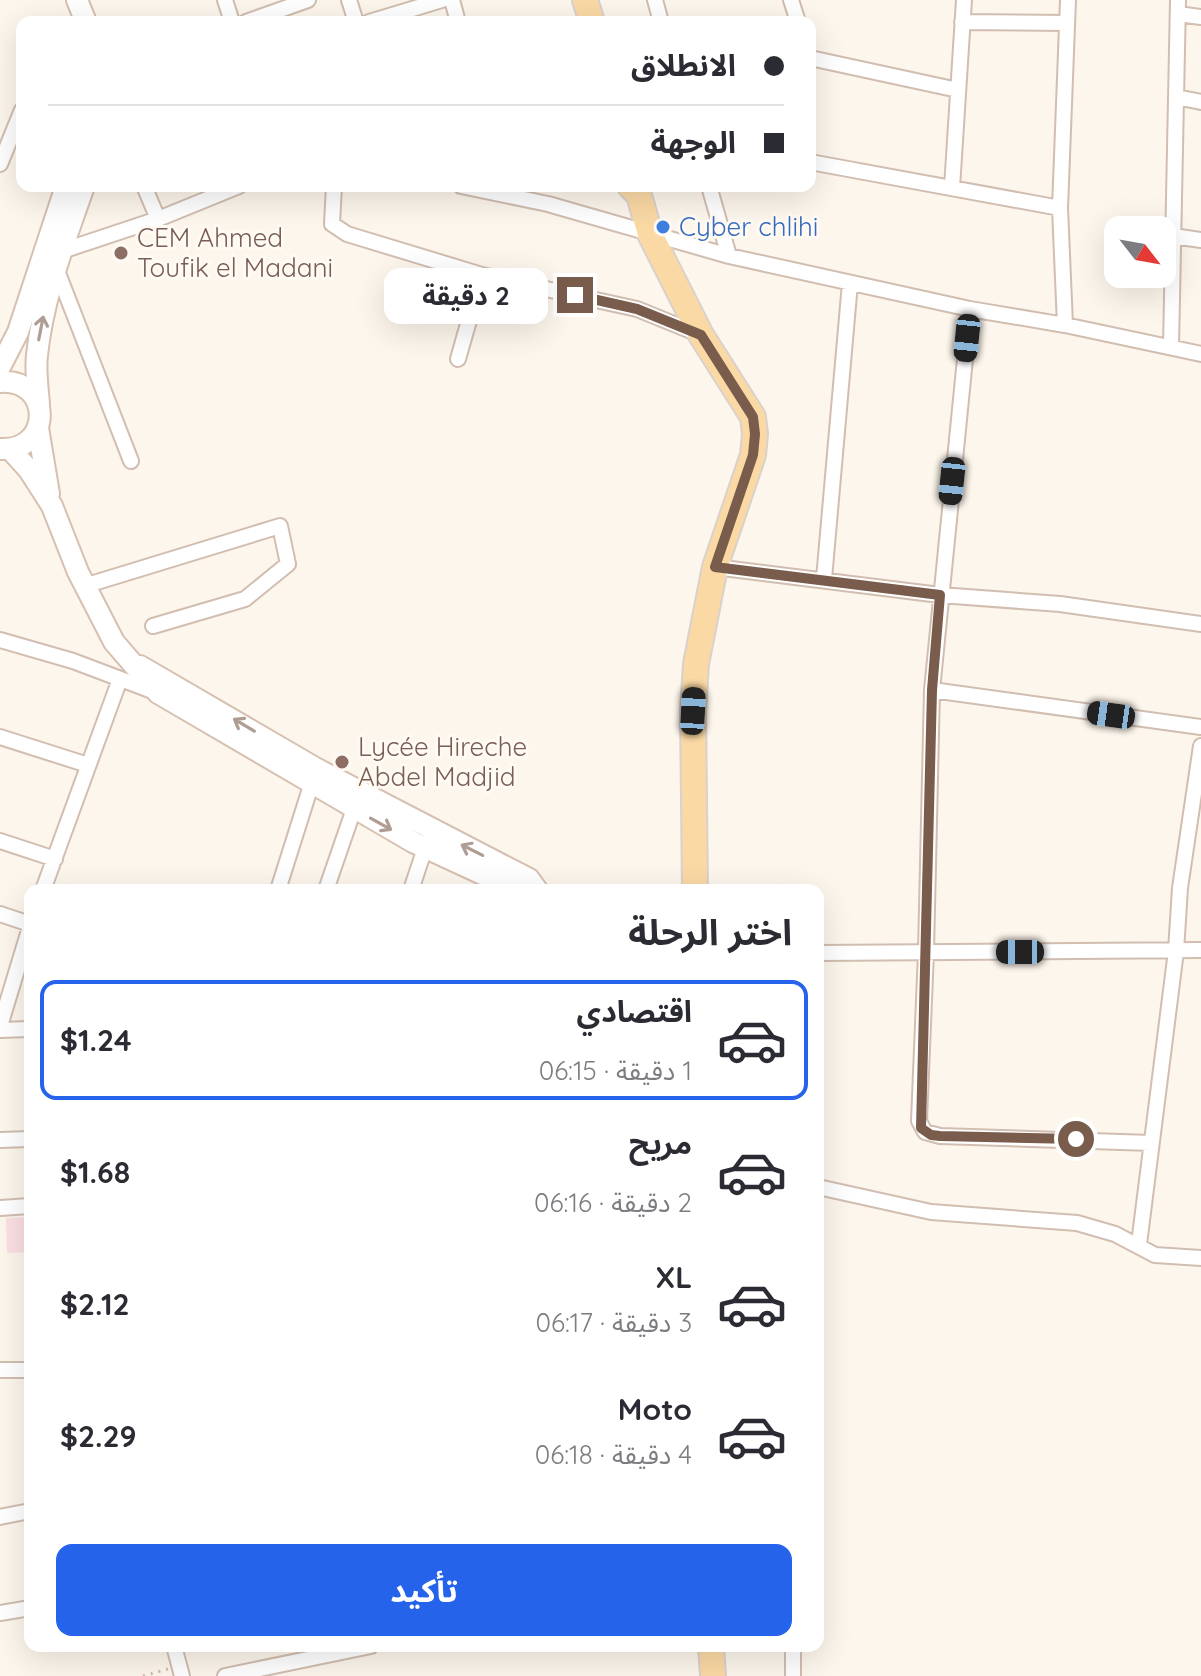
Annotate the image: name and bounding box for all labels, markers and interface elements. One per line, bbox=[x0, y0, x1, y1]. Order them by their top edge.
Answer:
text: الانطلاق bbox=[631, 46, 736, 84]
text: الوجهة bbox=[651, 123, 736, 161]
place label: Cyber chlihi bbox=[679, 210, 818, 243]
north arrow bbox=[1104, 216, 1176, 288]
map controls bbox=[1104, 216, 1176, 288]
marker: Cyber chlihi bbox=[654, 218, 672, 236]
place label: CEM Ahmed Toufik el Madani bbox=[137, 221, 333, 284]
marker: CEM Ahmed Toufik el Madani bbox=[112, 244, 130, 262]
callout: 2 دقيقة bbox=[383, 267, 547, 323]
route end bbox=[557, 277, 593, 313]
text: 2 دقيقة bbox=[422, 279, 510, 312]
car bbox=[953, 313, 981, 363]
one-way arrow bbox=[35, 315, 50, 341]
car bbox=[938, 456, 966, 506]
car bbox=[680, 686, 706, 736]
car bbox=[1086, 700, 1136, 730]
one-way arrow bbox=[233, 717, 256, 733]
place label: Lycée Hireche Abdel Madjid bbox=[358, 730, 527, 793]
marker: Lycée Hireche Abdel Madjid bbox=[333, 753, 351, 771]
one-way arrow bbox=[368, 817, 392, 833]
one-way arrow bbox=[460, 842, 484, 858]
text: اختر الرحلة bbox=[628, 909, 792, 954]
car bbox=[996, 940, 1044, 964]
text: اقتصادي bbox=[577, 992, 692, 1030]
icon: car bbox=[716, 1004, 788, 1076]
text: $1.24 bbox=[60, 1021, 132, 1059]
text: 1 دقيقة · 06:15 bbox=[539, 1054, 692, 1087]
route start bbox=[1058, 1121, 1094, 1157]
text: مريح bbox=[629, 1124, 692, 1162]
icon: car bbox=[716, 1136, 788, 1208]
text: $1.68 bbox=[60, 1153, 130, 1191]
text: 2 دقيقة · 06:16 bbox=[534, 1186, 692, 1219]
text: XL bbox=[655, 1258, 692, 1296]
icon: car bbox=[716, 1268, 788, 1340]
text: $2.12 bbox=[60, 1285, 130, 1323]
text: 3 دقيقة · 06:17 bbox=[536, 1306, 692, 1339]
text: Moto bbox=[618, 1390, 692, 1428]
icon: car bbox=[716, 1400, 788, 1472]
text: $2.29 bbox=[60, 1417, 137, 1455]
text: 4 دقيقة · 06:18 bbox=[535, 1438, 692, 1471]
button: تأكيد bbox=[56, 1544, 792, 1636]

